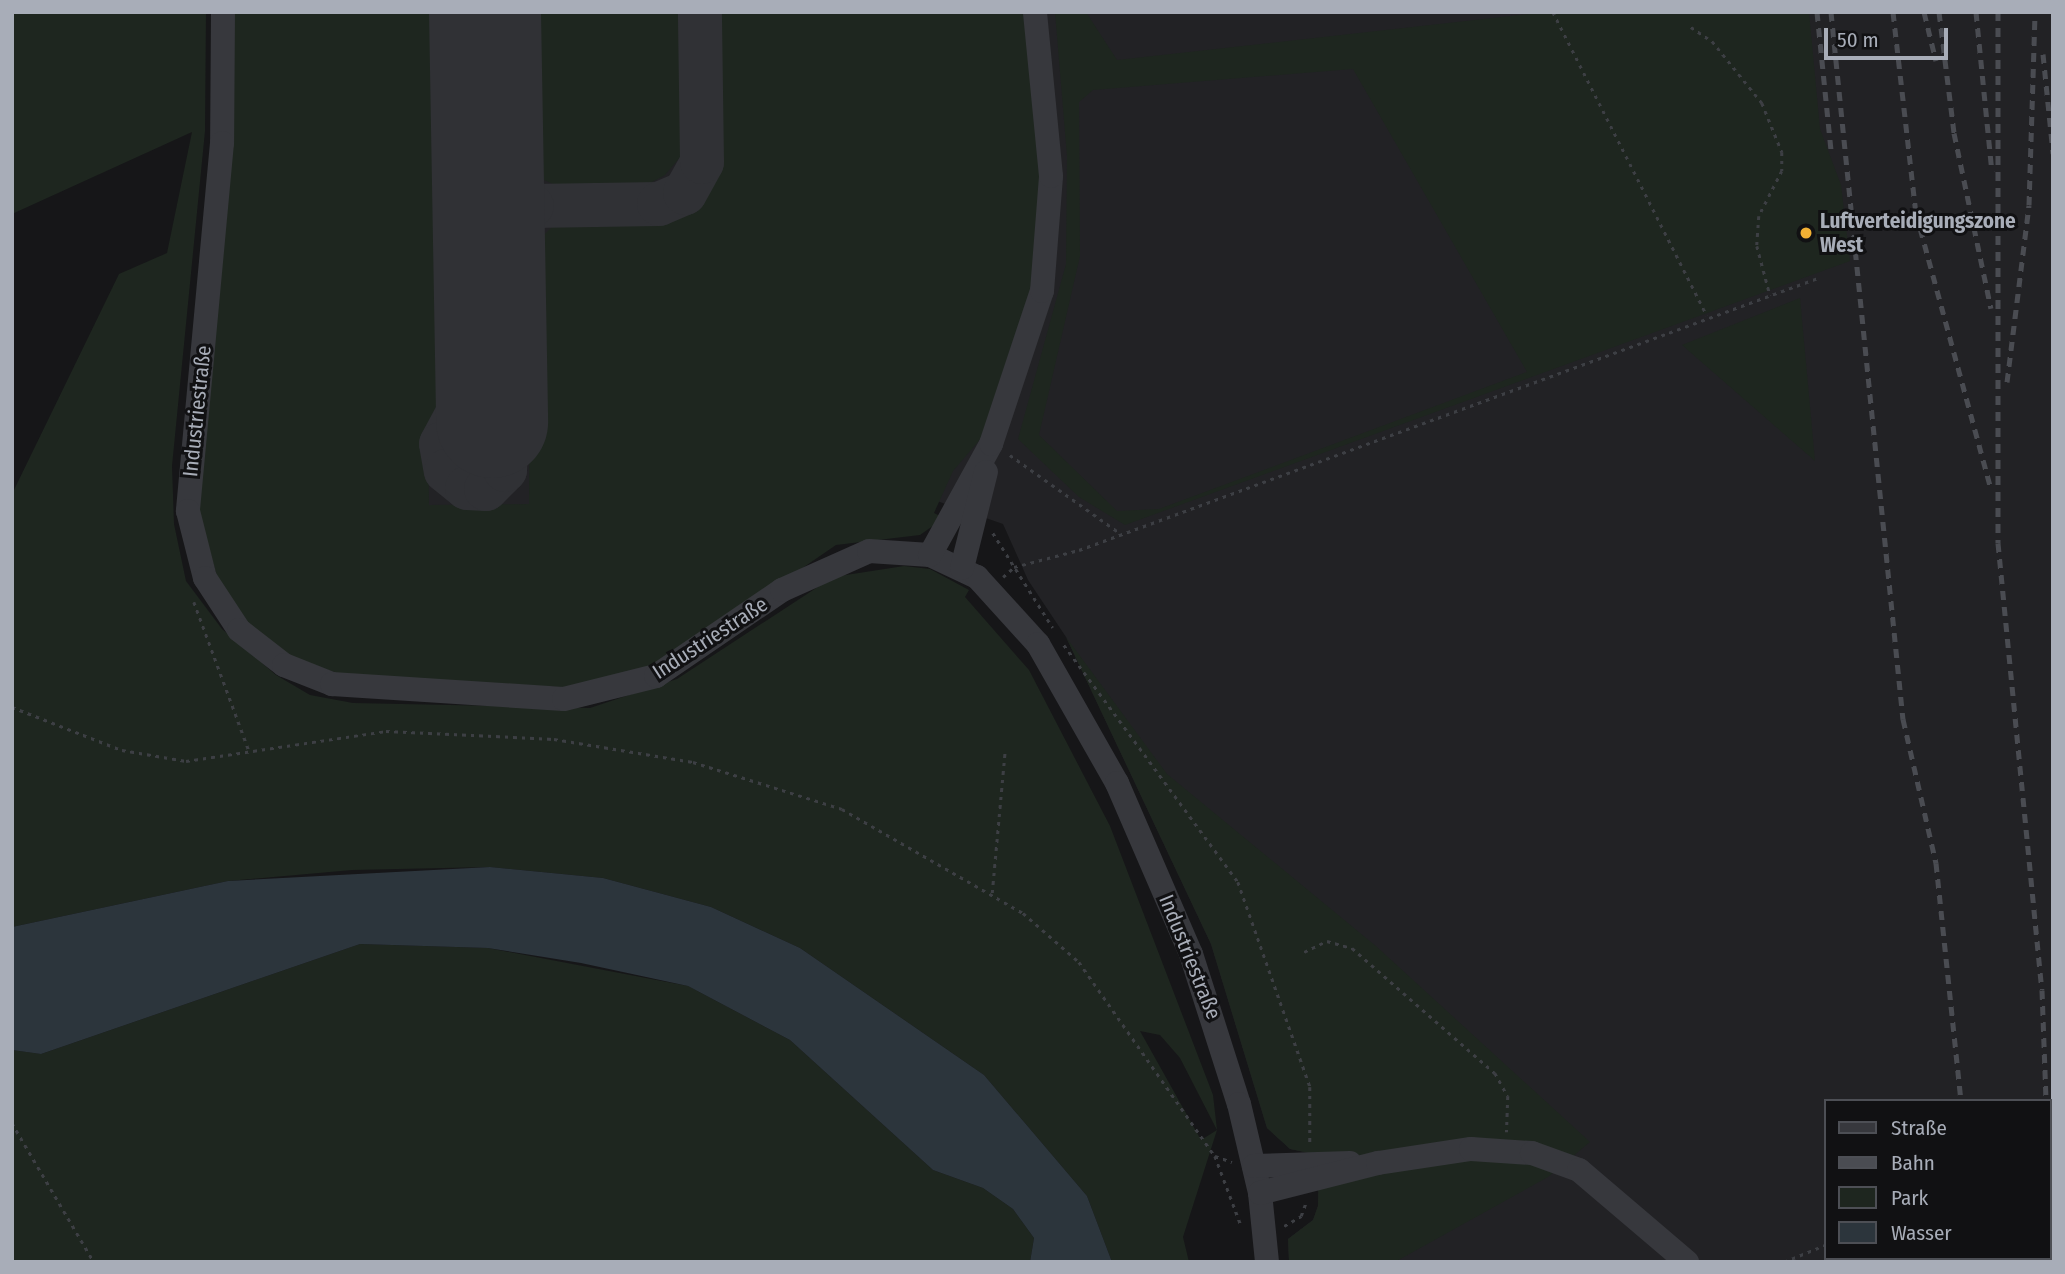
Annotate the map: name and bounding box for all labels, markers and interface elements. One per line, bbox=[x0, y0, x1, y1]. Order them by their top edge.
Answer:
scale bar bbox=[1827, 14, 1951, 58]
text: 50 m bbox=[1837, 27, 1879, 53]
place label: Luftverteidigungszone West bbox=[1820, 208, 2016, 258]
marker: Luftverteidigungszone West bbox=[1798, 225, 1814, 241]
street label: Industriestraße bbox=[178, 344, 216, 478]
street label: Industriestraße bbox=[648, 591, 772, 685]
street label: Industriestraße bbox=[1154, 891, 1226, 1023]
legend bbox=[1824, 1099, 2051, 1260]
text: Straße bbox=[1891, 1115, 1947, 1141]
text: Bahn bbox=[1891, 1150, 1935, 1176]
text: Park bbox=[1891, 1185, 1928, 1211]
text: Wasser bbox=[1891, 1220, 1952, 1246]

